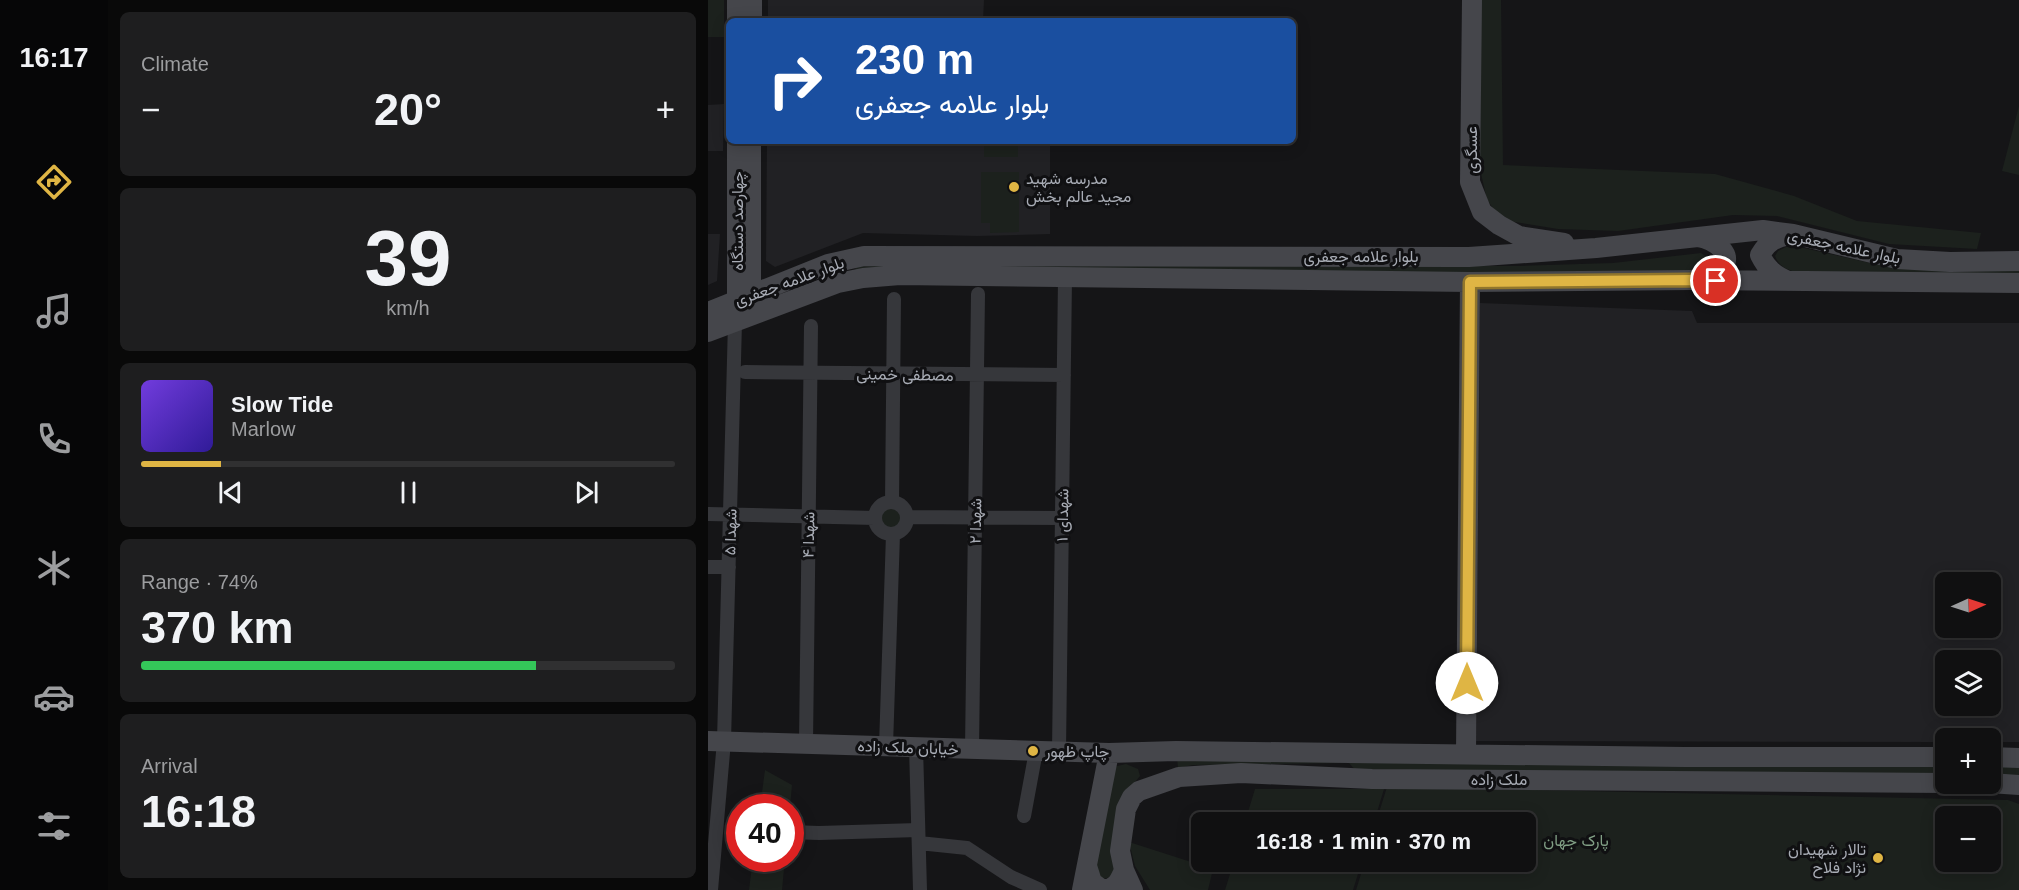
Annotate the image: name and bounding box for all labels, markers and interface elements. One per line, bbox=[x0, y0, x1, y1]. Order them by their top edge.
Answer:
text: 230 m bbox=[855, 36, 974, 83]
icon: right bbox=[756, 42, 834, 120]
text: 16:17 bbox=[19, 43, 89, 73]
text: Climate bbox=[141, 53, 209, 75]
text: 20° bbox=[374, 84, 442, 135]
text: بلوار علامه جعفری bbox=[855, 89, 1049, 119]
text: − bbox=[141, 91, 160, 128]
text: + bbox=[656, 91, 675, 128]
street label: عسگری bbox=[1463, 126, 1482, 174]
icon: directions bbox=[33, 161, 75, 203]
place label: مدرسه شهید مجید عالم بخش bbox=[1026, 170, 1131, 207]
street label: چهارصد دستگاه bbox=[729, 171, 749, 271]
marker: مدرسه شهید مجید عالم بخش bbox=[1007, 180, 1021, 194]
text: 39 bbox=[365, 214, 451, 302]
street label: بلوار علامه جعفری bbox=[1785, 226, 1902, 269]
street label: بلوار علامه جعفری bbox=[1303, 248, 1419, 267]
street label: بلوار علامه جعفری bbox=[732, 254, 847, 311]
pin bbox=[1690, 255, 1741, 306]
icon: arrive bbox=[1699, 264, 1732, 297]
icon: music bbox=[33, 290, 75, 332]
text: km/h bbox=[386, 297, 430, 319]
street label: مصطفی خمینی bbox=[856, 365, 954, 386]
text: Slow Tide bbox=[231, 392, 333, 417]
icon: phone bbox=[33, 418, 75, 460]
text: Marlow bbox=[231, 418, 295, 440]
icon: previous bbox=[214, 476, 247, 509]
icon: pause bbox=[392, 476, 425, 509]
icon: next bbox=[570, 476, 603, 509]
street label: شهدای ۱ bbox=[1054, 488, 1073, 542]
street label: شهدا ۲ bbox=[967, 498, 986, 544]
street label: شهدا ۵ bbox=[721, 508, 742, 556]
street label: شهدا ۴ bbox=[800, 512, 819, 558]
icon: climate bbox=[33, 547, 75, 589]
text: Range · 74% bbox=[141, 571, 258, 593]
north arrow bbox=[1935, 572, 2001, 638]
map controls bbox=[1935, 572, 2001, 872]
text: 370 km bbox=[141, 602, 294, 653]
button: layers bbox=[1935, 650, 2001, 716]
position arrow bbox=[1435, 651, 1499, 715]
icon: car bbox=[33, 676, 75, 718]
button: + bbox=[1935, 728, 2001, 794]
street label: خیابان ملک زاده bbox=[857, 737, 959, 760]
place label: چاپ ظهور bbox=[1044, 743, 1110, 763]
marker: چاپ ظهور bbox=[1026, 744, 1040, 758]
text: Arrival bbox=[141, 755, 198, 777]
street label: ملک زاده bbox=[1471, 771, 1527, 790]
text: 16:18 bbox=[141, 786, 256, 837]
speed limit sign: 40 bbox=[726, 794, 804, 872]
icon: filters bbox=[33, 805, 75, 847]
button: − bbox=[1935, 806, 2001, 872]
text: 16:18 · 1 min · 370 m bbox=[1256, 829, 1471, 854]
park label: پارک جهان bbox=[1543, 832, 1609, 852]
place label: تالار شهیدان نژاد فلاح bbox=[1788, 841, 1866, 879]
marker: تالار شهیدان نژاد فلاح bbox=[1871, 851, 1885, 865]

